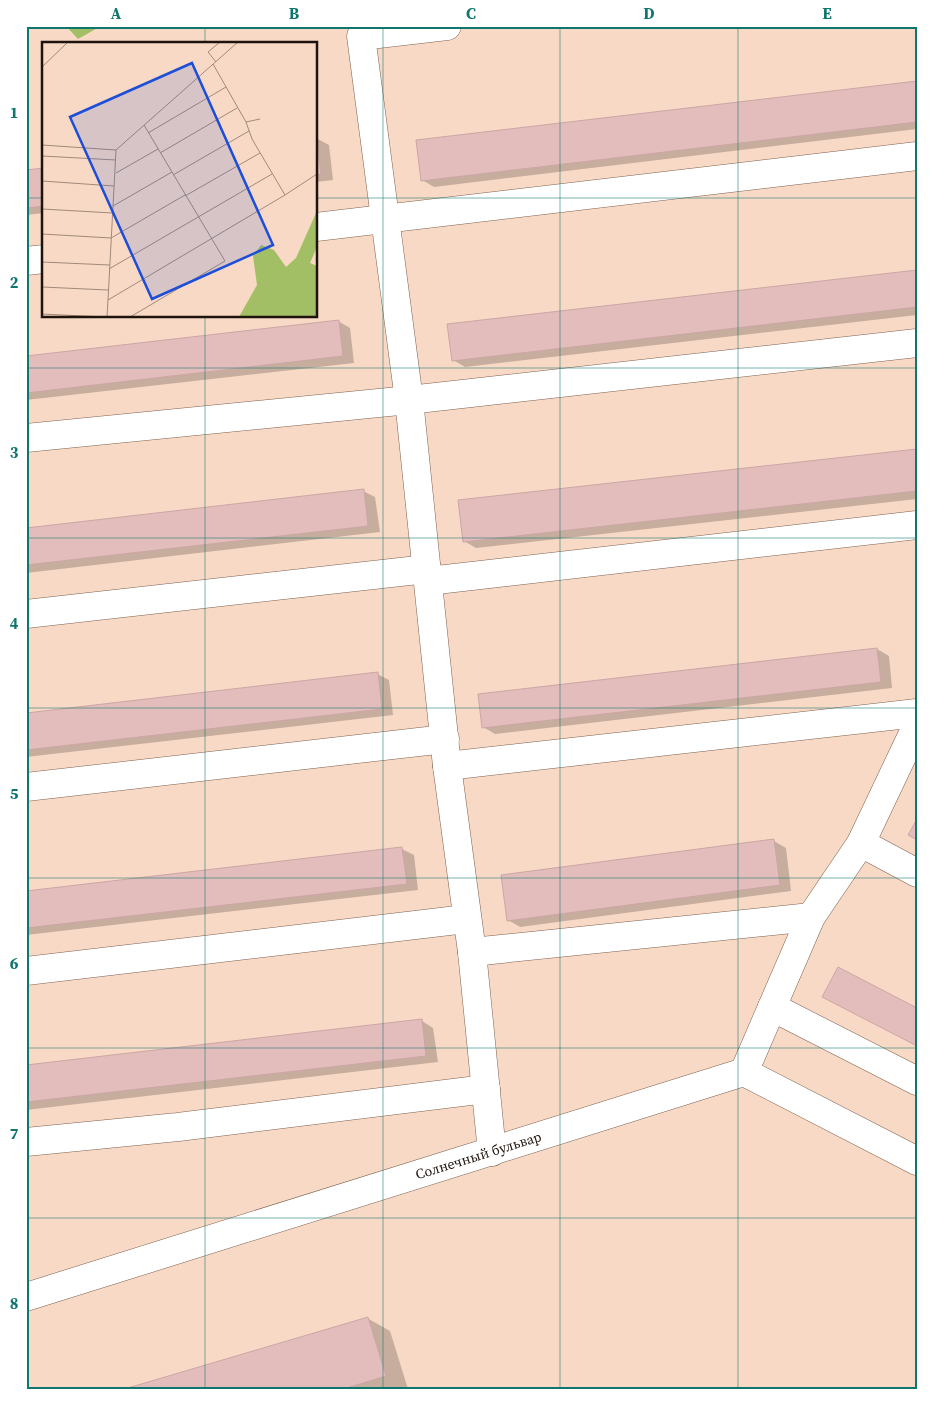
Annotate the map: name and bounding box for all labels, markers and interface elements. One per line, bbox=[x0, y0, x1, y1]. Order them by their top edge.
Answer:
text: A bbox=[111, 2, 122, 24]
text: B bbox=[289, 2, 300, 24]
text: C bbox=[466, 2, 476, 24]
text: D bbox=[643, 2, 655, 24]
text: E bbox=[822, 2, 832, 24]
inset map bbox=[42, 42, 318, 318]
text: 1 bbox=[10, 101, 18, 123]
text: 2 bbox=[10, 271, 19, 293]
text: 3 bbox=[10, 441, 19, 463]
text: 4 bbox=[10, 612, 19, 634]
text: 5 bbox=[10, 782, 19, 804]
text: 6 bbox=[10, 952, 19, 974]
text: 7 bbox=[10, 1122, 19, 1144]
street label: Солнечный бульвар bbox=[413, 1126, 544, 1184]
text: 8 bbox=[10, 1292, 18, 1314]

